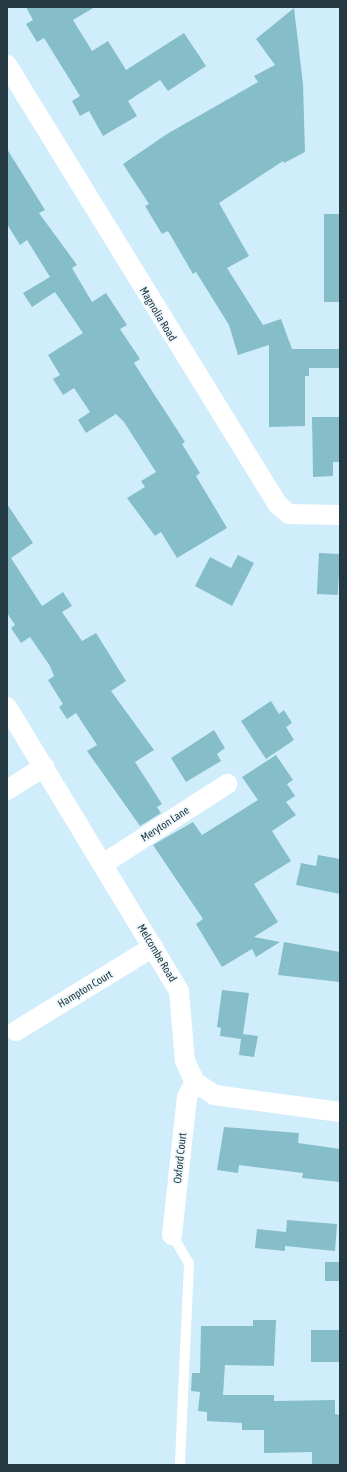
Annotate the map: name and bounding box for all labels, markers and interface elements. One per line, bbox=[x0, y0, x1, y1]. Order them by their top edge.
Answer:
street label: Magnolia Road bbox=[137, 285, 179, 343]
street label: Meryton Lane bbox=[138, 804, 192, 844]
street label: Melcombe Road bbox=[135, 922, 179, 984]
street label: Hampton Court bbox=[55, 968, 115, 1010]
street label: Oxford Court bbox=[171, 1132, 189, 1184]

